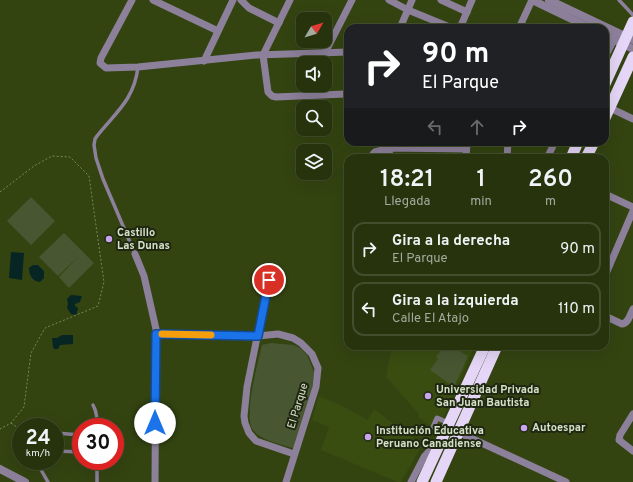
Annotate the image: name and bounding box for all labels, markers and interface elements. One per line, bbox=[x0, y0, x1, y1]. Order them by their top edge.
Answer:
north arrow bbox=[296, 12, 332, 48]
map controls bbox=[296, 12, 332, 180]
text: 90 m bbox=[422, 37, 489, 73]
icon: right bbox=[356, 40, 408, 92]
button: sound bbox=[296, 56, 332, 92]
text: El Parque bbox=[422, 72, 499, 95]
button: search bbox=[296, 100, 332, 136]
icon: left bbox=[424, 116, 446, 138]
icon: ahead bbox=[466, 116, 488, 138]
icon: right bbox=[508, 116, 530, 138]
button: layers bbox=[296, 144, 332, 180]
text: 18:21 bbox=[380, 165, 434, 195]
text: 1 bbox=[476, 165, 486, 195]
text: 260 bbox=[528, 165, 573, 195]
text: Llegada bbox=[384, 194, 430, 210]
text: min bbox=[470, 194, 492, 210]
text: m bbox=[545, 194, 556, 210]
place label: Castillo Las Dunas bbox=[117, 226, 170, 253]
text: Gira a la derecha bbox=[392, 232, 510, 251]
marker: Castillo Las Dunas bbox=[104, 234, 114, 244]
icon: right bbox=[358, 238, 380, 260]
text: 90 m bbox=[560, 240, 595, 259]
text: El Parque bbox=[392, 251, 447, 267]
pin bbox=[252, 263, 286, 297]
icon: arrive bbox=[258, 269, 280, 291]
text: Gira a la izquierda bbox=[392, 292, 519, 311]
icon: left bbox=[358, 298, 380, 320]
text: 110 m bbox=[558, 300, 595, 319]
text: Calle El Atajo bbox=[392, 311, 469, 327]
street label: El Parque bbox=[284, 381, 312, 430]
place label: Universidad Privada San Juan Bautista bbox=[436, 383, 539, 410]
marker: Universidad Privada San Juan Bautista bbox=[423, 391, 433, 401]
position arrow bbox=[134, 402, 176, 444]
speed limit sign: 30 bbox=[72, 418, 124, 470]
place label: Autoespar bbox=[532, 421, 586, 435]
marker: Autoespar bbox=[519, 423, 529, 433]
place label: Institución Educativa Peruano Canadiense bbox=[376, 424, 484, 451]
text: 24 bbox=[25, 426, 51, 452]
marker: Institución Educativa Peruano Canadiense bbox=[363, 432, 373, 442]
text: km/h bbox=[26, 447, 50, 460]

